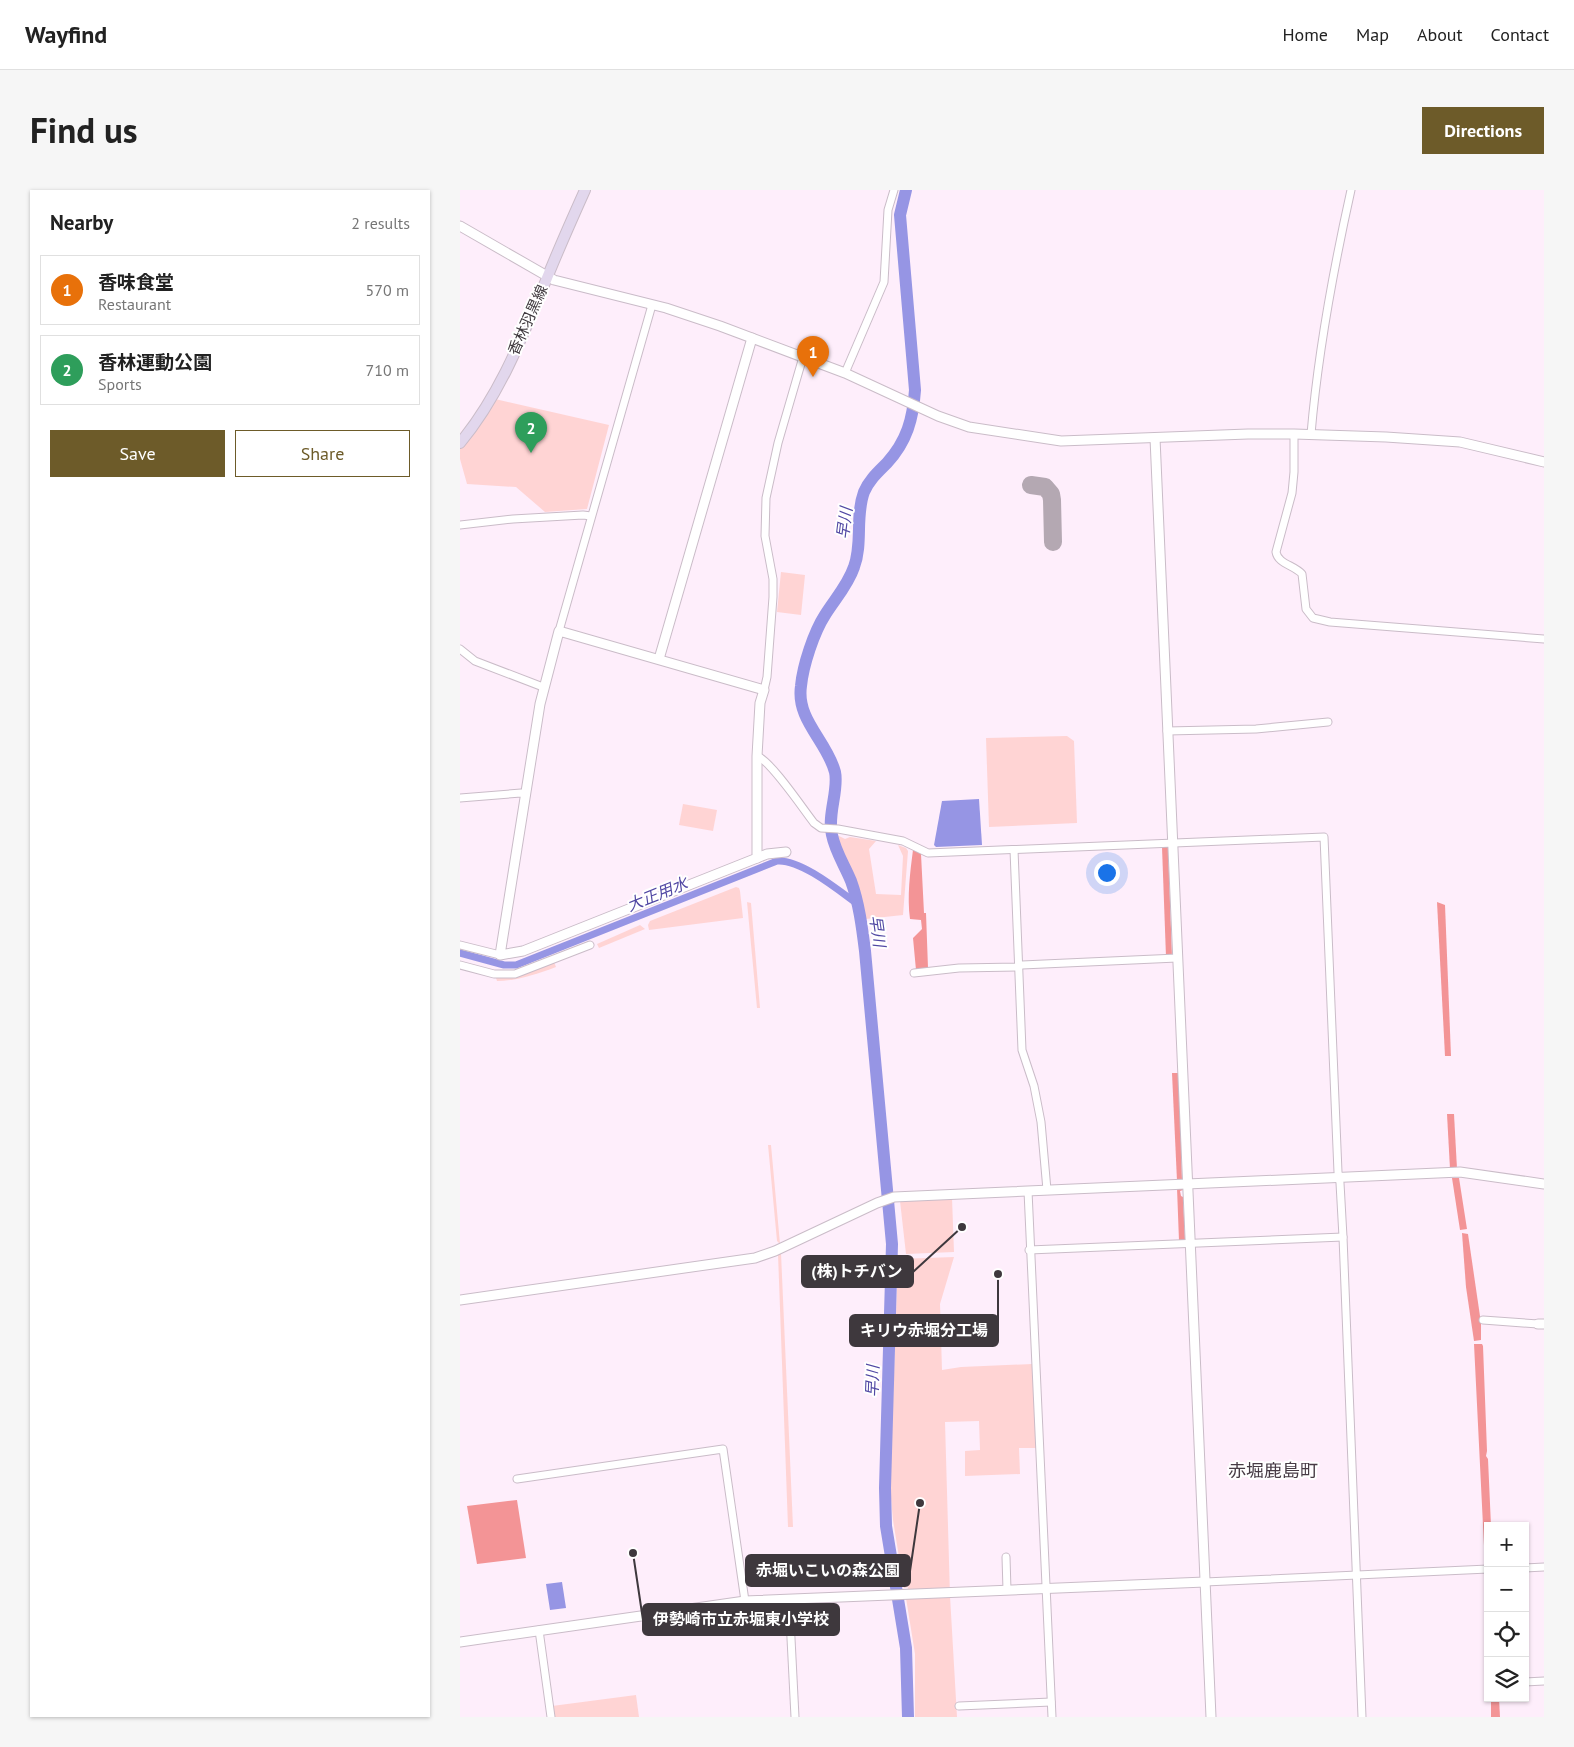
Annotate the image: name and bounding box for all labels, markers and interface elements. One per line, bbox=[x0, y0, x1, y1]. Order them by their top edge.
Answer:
text: Wayfind bbox=[25, 19, 107, 50]
text: Home bbox=[1282, 23, 1328, 46]
text: Map bbox=[1356, 23, 1389, 46]
text: About bbox=[1417, 23, 1463, 46]
text: Contact bbox=[1491, 23, 1549, 46]
text: Find us bbox=[30, 107, 138, 153]
button: Directions bbox=[1422, 107, 1544, 154]
text: Nearby bbox=[50, 209, 113, 236]
text: 2 results bbox=[351, 213, 410, 233]
text: 香味食堂 bbox=[98, 270, 174, 294]
text: 1 bbox=[62, 280, 72, 300]
text: 570 m bbox=[366, 280, 409, 300]
street label: 香林羽黒線 bbox=[504, 282, 551, 358]
text: Restaurant bbox=[98, 294, 171, 314]
pin: 1 bbox=[797, 336, 829, 377]
text: 香林運動公園 bbox=[98, 350, 212, 374]
text: 2 bbox=[62, 360, 72, 380]
text: 710 m bbox=[366, 360, 409, 380]
text: Sports bbox=[98, 374, 142, 394]
pin: 2 bbox=[515, 412, 547, 453]
button: Save bbox=[50, 430, 225, 477]
button: Share bbox=[235, 430, 410, 477]
water label: 早川 bbox=[832, 504, 856, 540]
your location bbox=[1094, 860, 1120, 886]
water label: 大正用水 bbox=[624, 872, 692, 915]
water label: 早川 bbox=[866, 914, 890, 950]
callout: (株)トチバン bbox=[802, 1256, 913, 1287]
text: (株)トチバン bbox=[811, 1261, 903, 1281]
callout: キリウ赤堀分工場 bbox=[850, 1315, 998, 1346]
text: キリウ赤堀分工場 bbox=[860, 1320, 988, 1340]
water label: 早川 bbox=[861, 1363, 883, 1397]
district label: 赤堀鹿島町 bbox=[1228, 1459, 1318, 1482]
map controls bbox=[1484, 1522, 1529, 1702]
button: + bbox=[1484, 1522, 1529, 1567]
callout: 赤堀いこいの森公園 bbox=[746, 1555, 910, 1586]
text: 赤堀いこいの森公園 bbox=[756, 1560, 900, 1580]
button: − bbox=[1484, 1567, 1529, 1612]
callout: 伊勢崎市立赤堀東小学校 bbox=[643, 1604, 839, 1635]
text: 伊勢崎市立赤堀東小学校 bbox=[652, 1609, 829, 1629]
button: locate bbox=[1484, 1612, 1529, 1657]
button: layers bbox=[1484, 1657, 1529, 1702]

